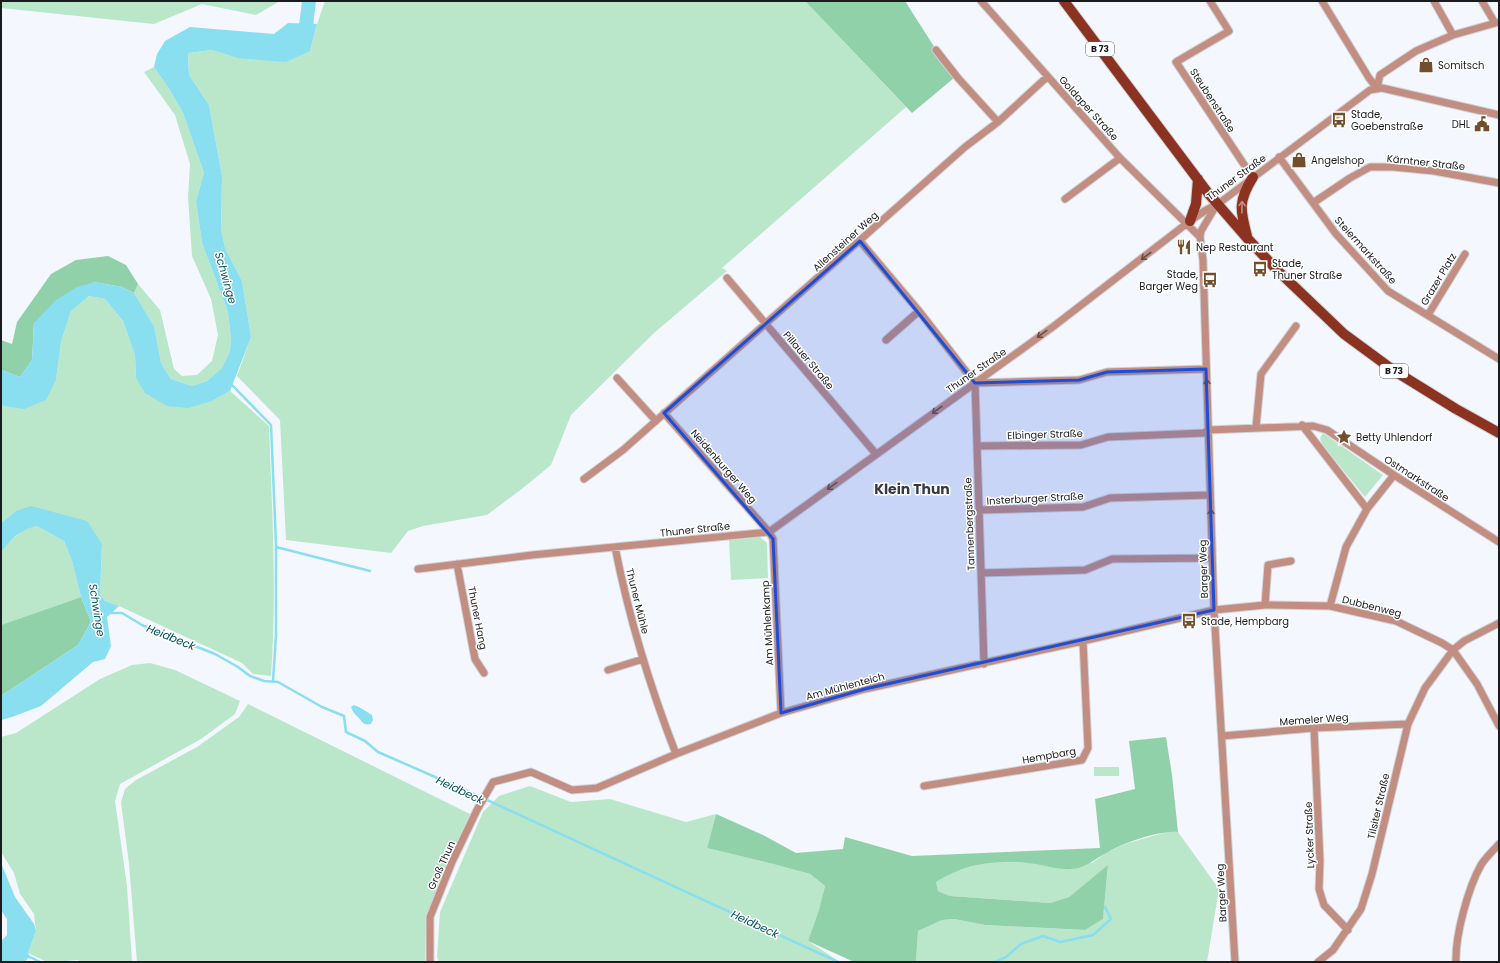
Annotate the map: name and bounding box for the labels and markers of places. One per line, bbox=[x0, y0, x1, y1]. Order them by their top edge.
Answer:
shop icon: Somitsch bbox=[1417, 56, 1435, 74]
place label: Somitsch bbox=[1438, 58, 1484, 73]
place label: Stade, Goebenstraße bbox=[1351, 107, 1423, 134]
bus stop icon: Stade, Goebenstraße bbox=[1330, 111, 1348, 129]
public building icon: DHL bbox=[1473, 115, 1491, 133]
place label: DHL bbox=[1452, 117, 1471, 132]
shop icon: Angelshop bbox=[1290, 151, 1308, 169]
place label: Angelshop bbox=[1311, 153, 1365, 168]
restaurant icon: Nep Restaurant bbox=[1175, 238, 1193, 256]
place label: Nep Restaurant bbox=[1196, 240, 1274, 255]
place label: Stade, Thuner Straße bbox=[1272, 256, 1342, 283]
bus stop icon: Stade, Thuner Straße bbox=[1251, 260, 1269, 278]
place label: Stade, Barger Weg bbox=[1139, 267, 1198, 294]
bus stop icon: Stade, Barger Weg bbox=[1201, 271, 1219, 289]
place icon: Betty Uhlendorf bbox=[1335, 428, 1353, 446]
place label: Betty Uhlendorf bbox=[1356, 430, 1432, 445]
bus stop icon: Stade, Hempbarg bbox=[1180, 612, 1198, 630]
place label: Stade, Hempbarg bbox=[1201, 614, 1289, 629]

